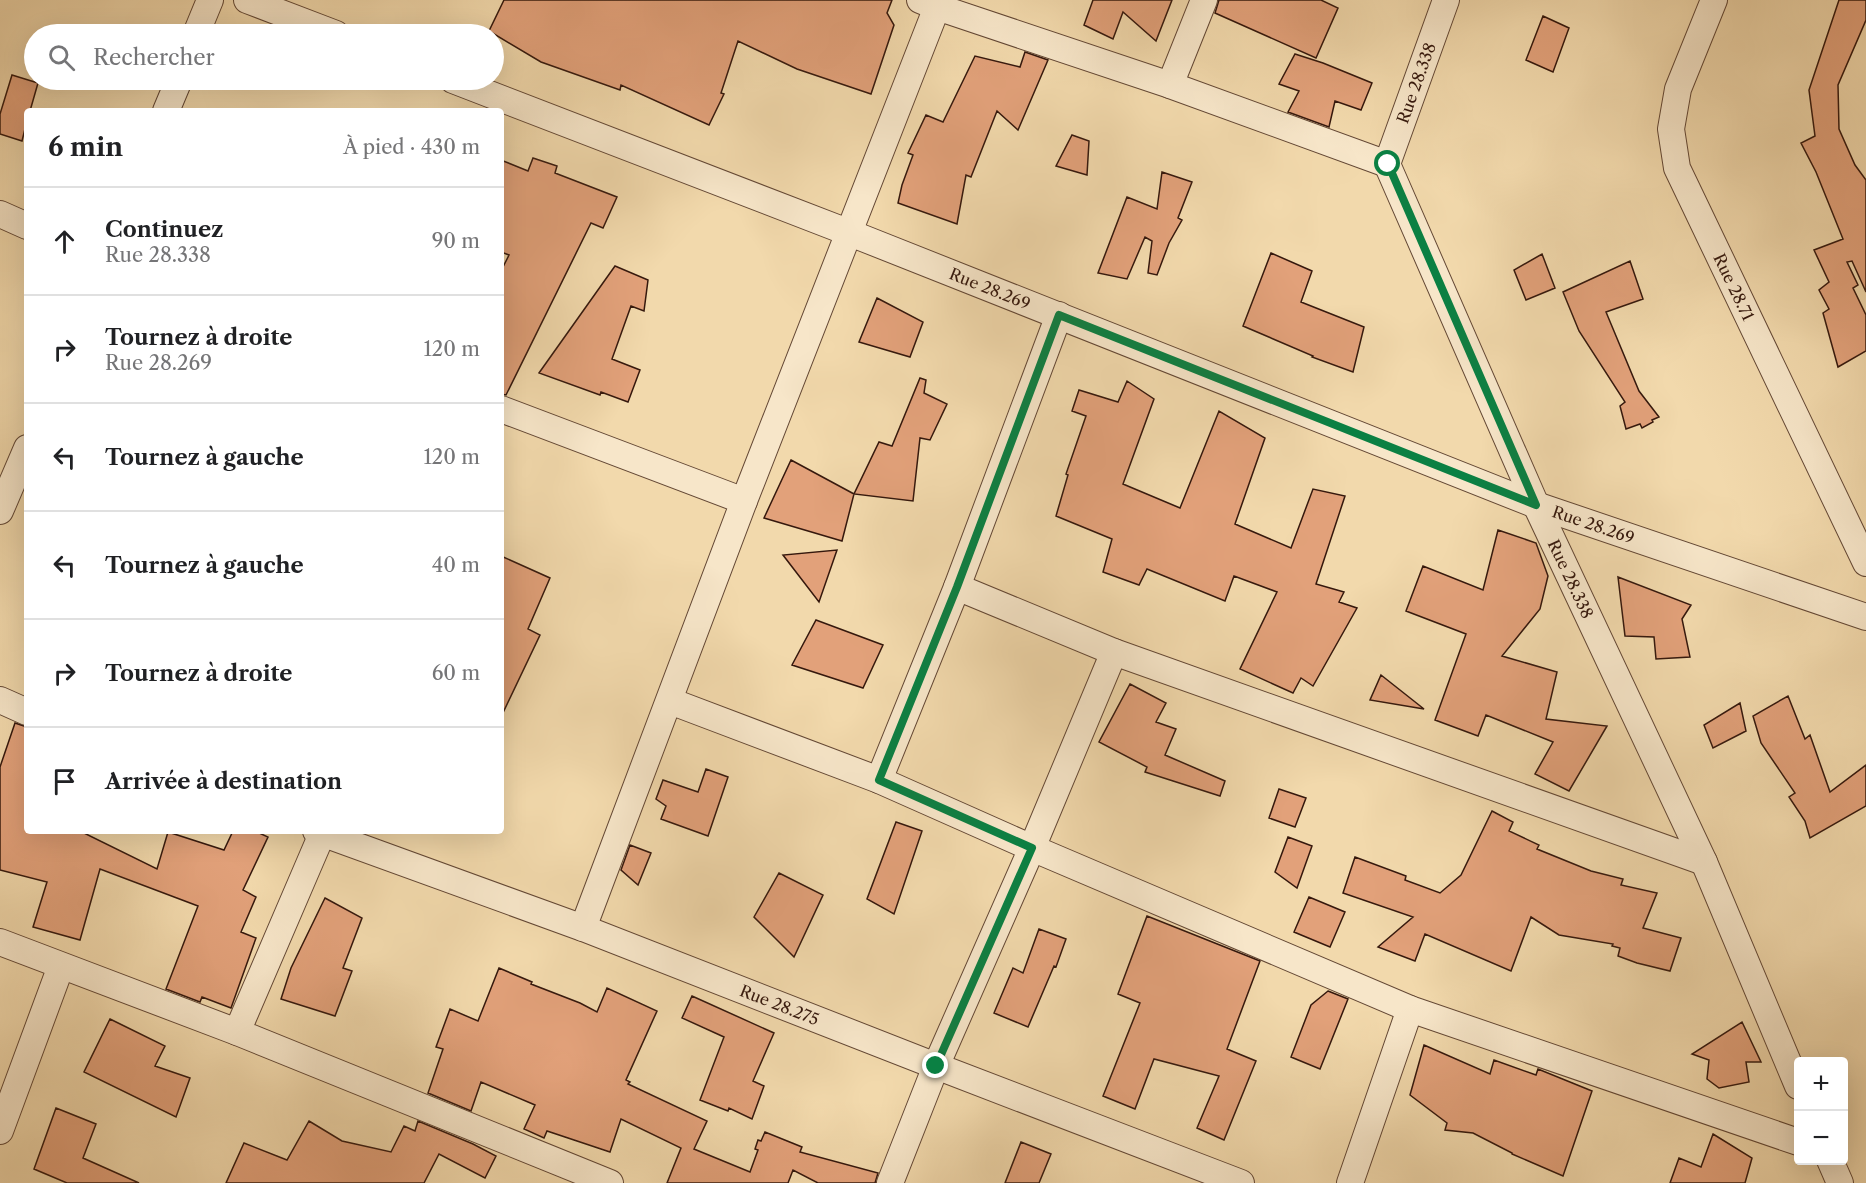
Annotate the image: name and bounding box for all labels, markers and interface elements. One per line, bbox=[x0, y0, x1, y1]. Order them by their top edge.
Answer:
search box bbox=[24, 24, 504, 90]
street label: Rue 28.338 bbox=[1392, 40, 1440, 126]
icon: search bbox=[45, 41, 78, 74]
text: Rechercher bbox=[93, 44, 215, 71]
text: 6 min bbox=[48, 131, 123, 163]
text: À pied · 430 m bbox=[343, 135, 480, 159]
route start bbox=[1374, 150, 1400, 176]
text: Continuez bbox=[105, 216, 224, 243]
icon: ahead bbox=[48, 225, 81, 258]
text: 90 m bbox=[432, 229, 480, 253]
text: Rue 28.338 bbox=[105, 243, 211, 267]
street label: Rue 28.71 bbox=[1709, 250, 1759, 324]
street label: Rue 28.269 bbox=[946, 263, 1033, 314]
text: Tournez à droite bbox=[105, 324, 292, 351]
icon: right bbox=[48, 333, 81, 366]
text: 120 m bbox=[423, 337, 480, 361]
text: Rue 28.269 bbox=[105, 351, 212, 375]
icon: left bbox=[48, 441, 81, 474]
text: Tournez à gauche bbox=[105, 444, 304, 471]
text: 120 m bbox=[423, 445, 480, 469]
street label: Rue 28.269 bbox=[1550, 501, 1637, 548]
street label: Rue 28.338 bbox=[1544, 536, 1598, 621]
icon: left bbox=[48, 549, 81, 582]
text: Tournez à gauche bbox=[105, 552, 304, 579]
text: 40 m bbox=[432, 553, 480, 577]
icon: right bbox=[48, 657, 81, 690]
text: Tournez à droite bbox=[105, 660, 292, 687]
text: 60 m bbox=[432, 661, 480, 685]
icon: arrive bbox=[48, 765, 81, 798]
text: Arrivée à destination bbox=[105, 768, 342, 795]
street label: Rue 28.275 bbox=[737, 980, 822, 1029]
route end bbox=[922, 1052, 948, 1078]
map controls bbox=[1794, 1057, 1848, 1165]
button: + bbox=[1794, 1057, 1848, 1111]
button: − bbox=[1794, 1111, 1848, 1165]

